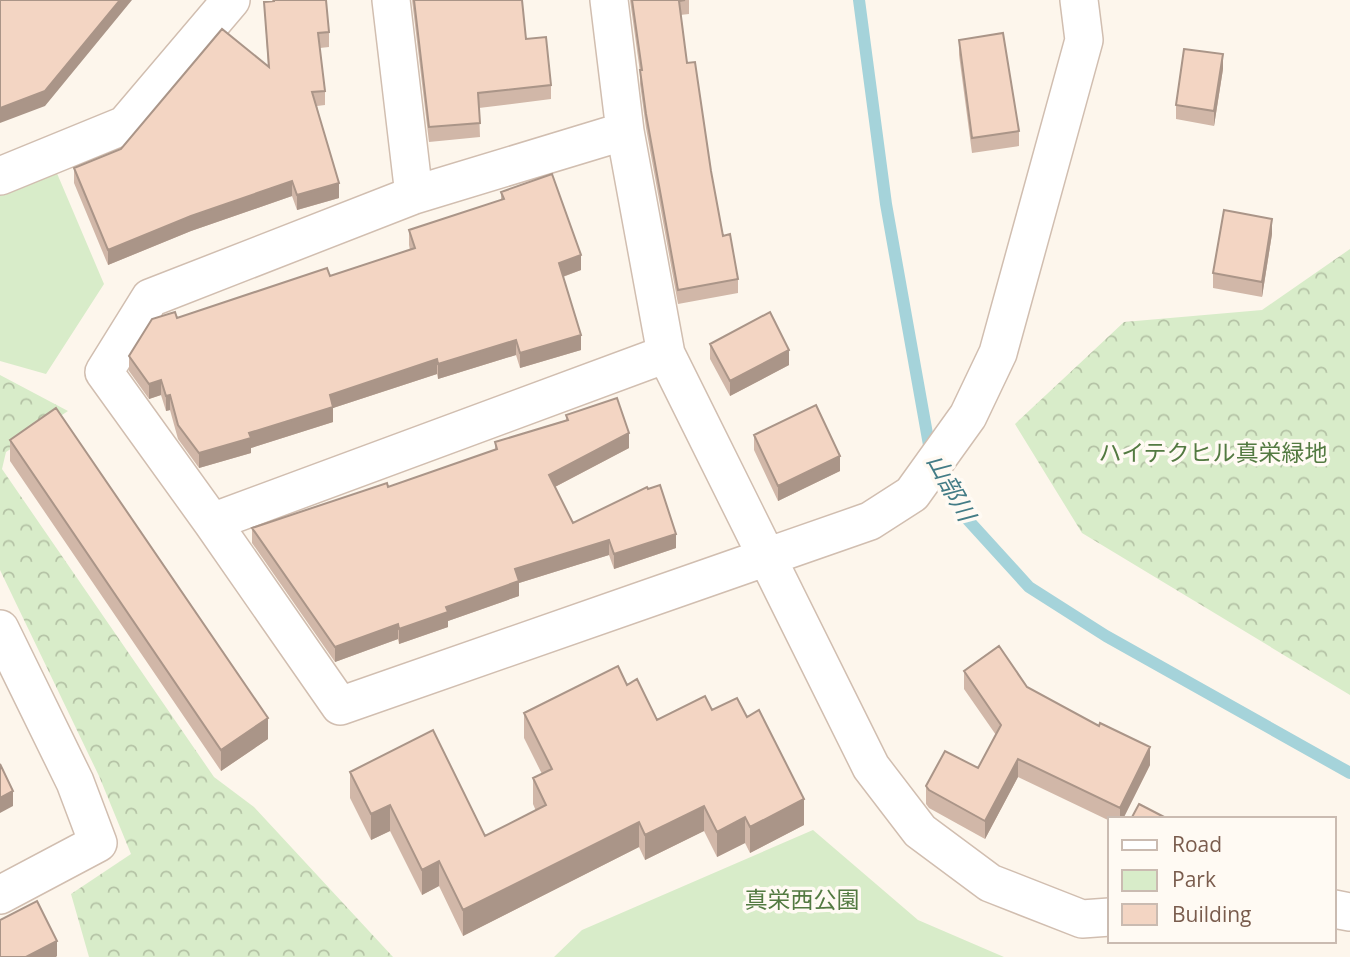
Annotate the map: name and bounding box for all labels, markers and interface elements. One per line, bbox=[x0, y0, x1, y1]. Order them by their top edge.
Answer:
park label: ハイテクヒル真栄緑地 bbox=[1098, 436, 1328, 468]
water label: 山部川 bbox=[920, 448, 985, 529]
legend bbox=[1108, 817, 1336, 943]
text: Road bbox=[1172, 830, 1222, 858]
text: Park bbox=[1172, 865, 1216, 893]
park label: 真栄西公園 bbox=[745, 883, 860, 915]
text: Building bbox=[1172, 900, 1251, 928]

